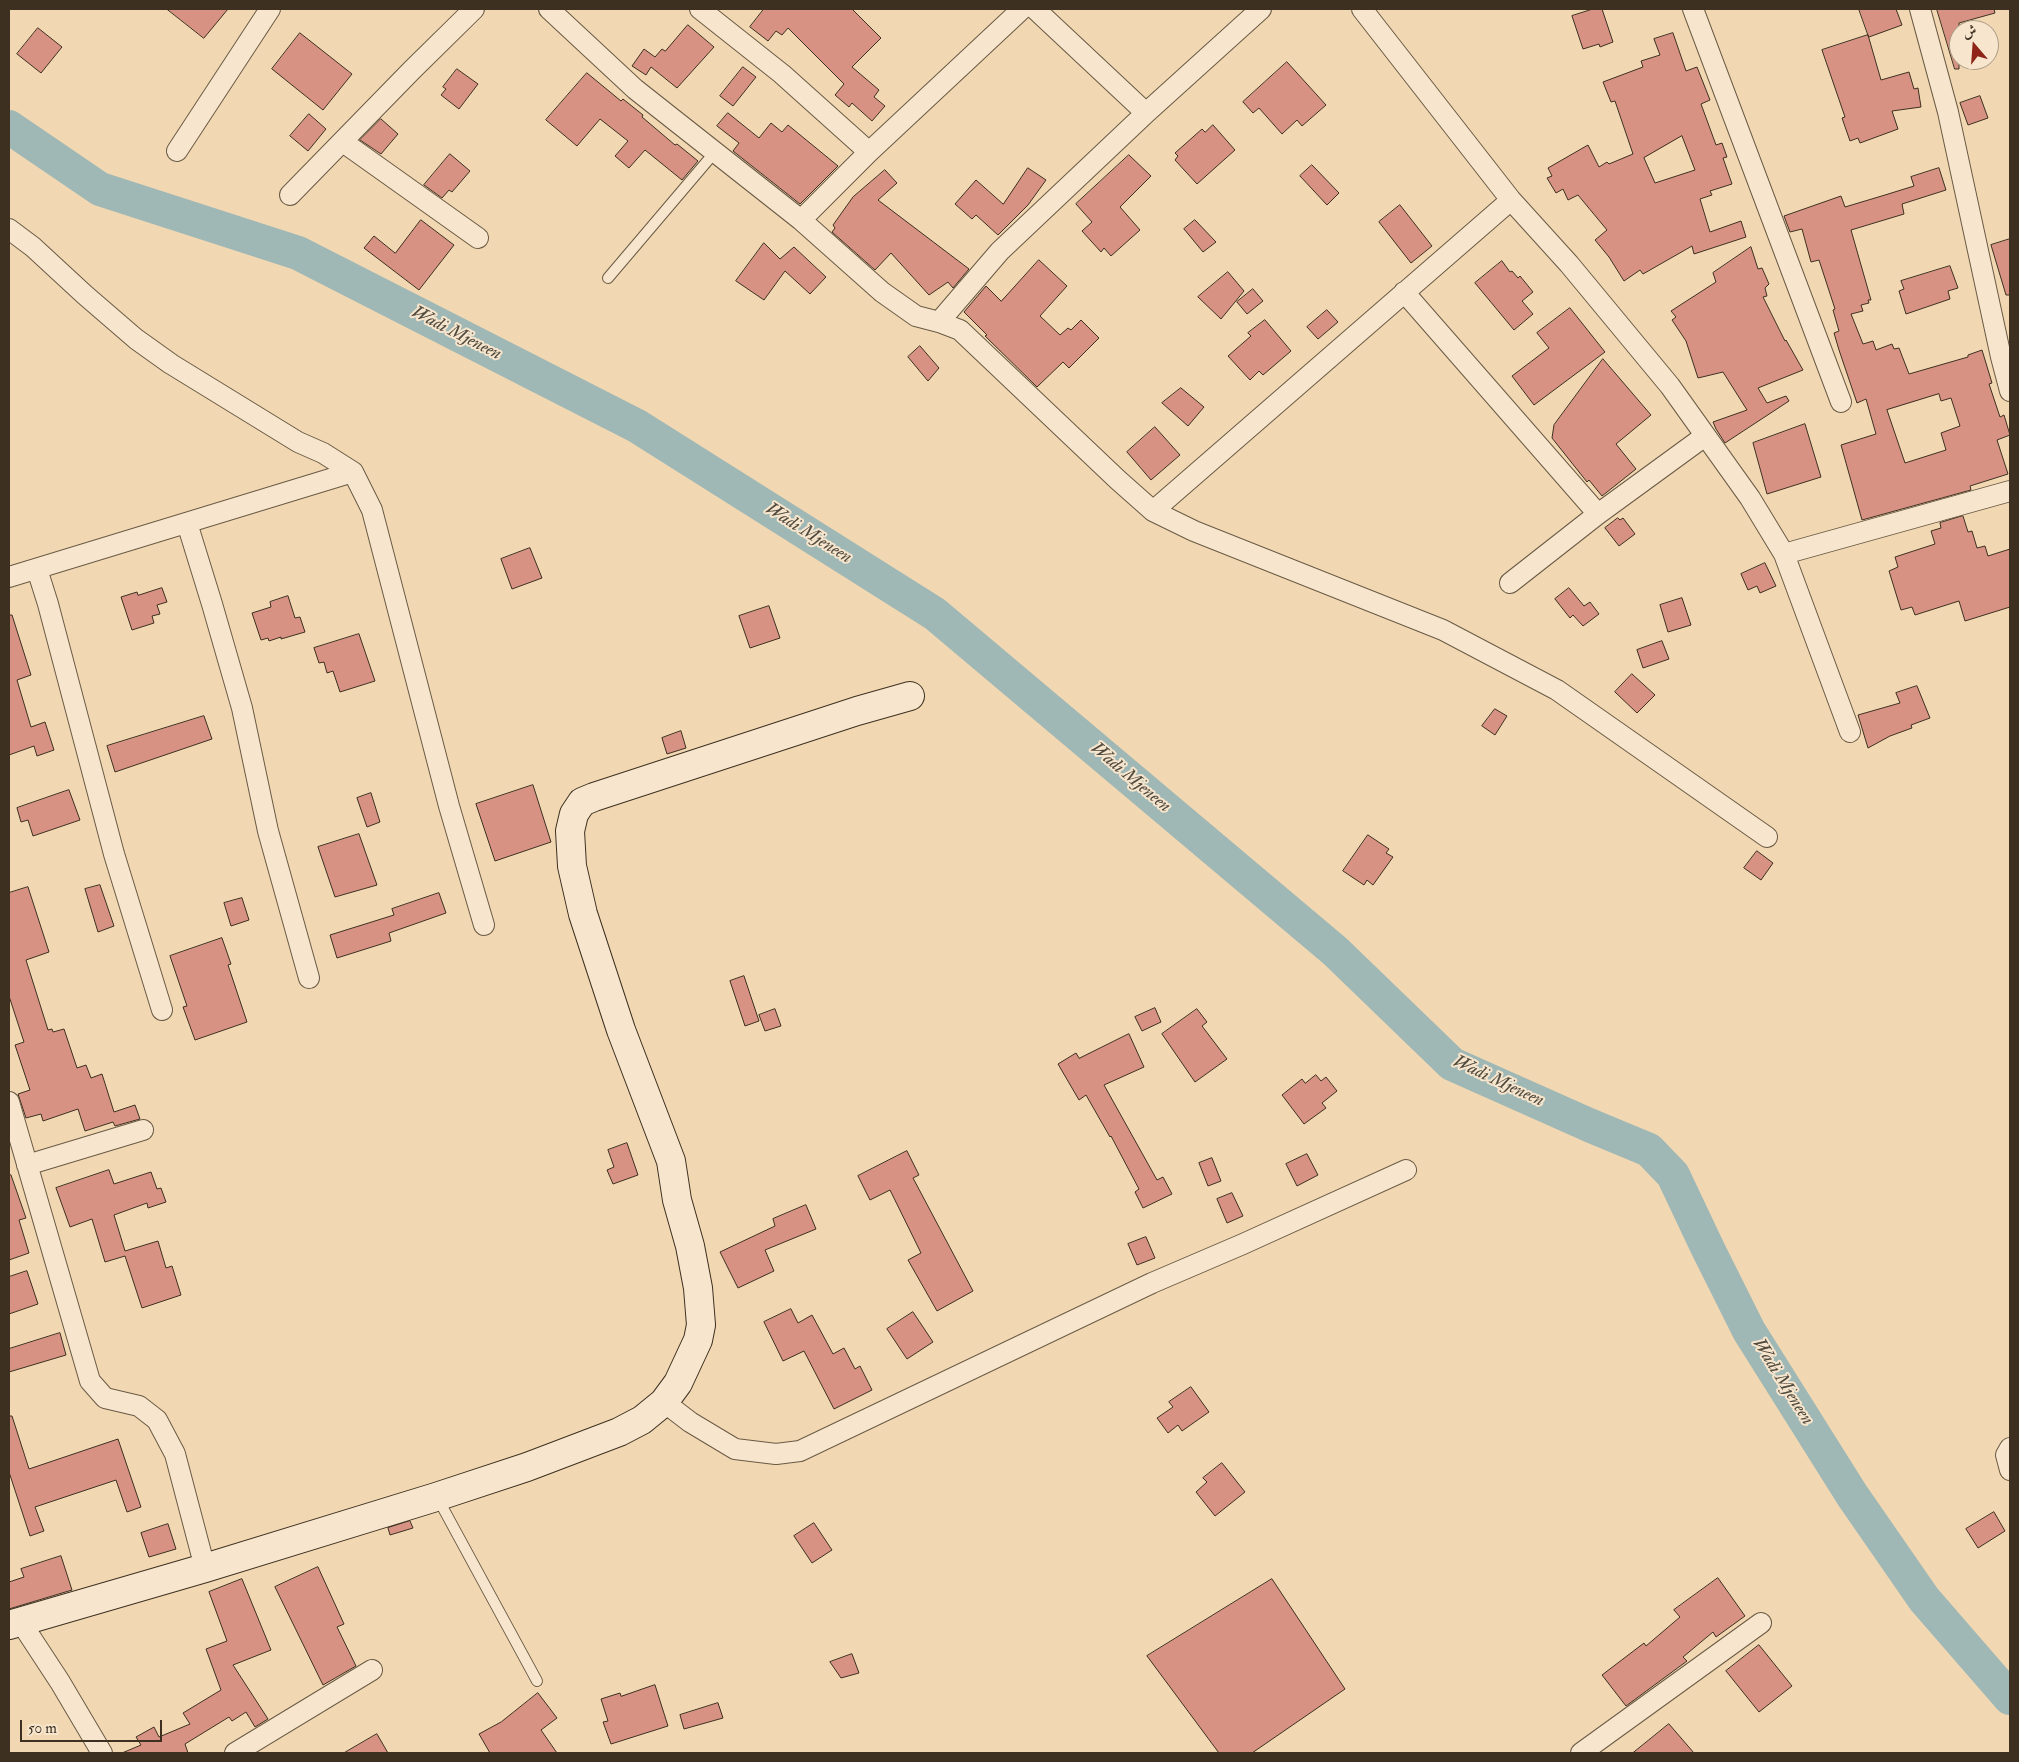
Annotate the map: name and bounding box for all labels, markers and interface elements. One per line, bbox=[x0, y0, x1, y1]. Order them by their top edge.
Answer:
north arrow bbox=[1949, 20, 1999, 70]
text: ش bbox=[1960, 21, 1979, 41]
water label: Wadi Mjeneen bbox=[407, 302, 505, 366]
water label: Wadi Mjeneen bbox=[761, 499, 855, 569]
water label: Wadi Mjeneen bbox=[1085, 738, 1175, 818]
water label: Wadi Mjeneen bbox=[1449, 1051, 1547, 1113]
water label: Wadi Mjeneen bbox=[1747, 1335, 1817, 1429]
scale bar bbox=[22, 1710, 165, 1742]
text: 50 m bbox=[28, 1719, 57, 1738]

